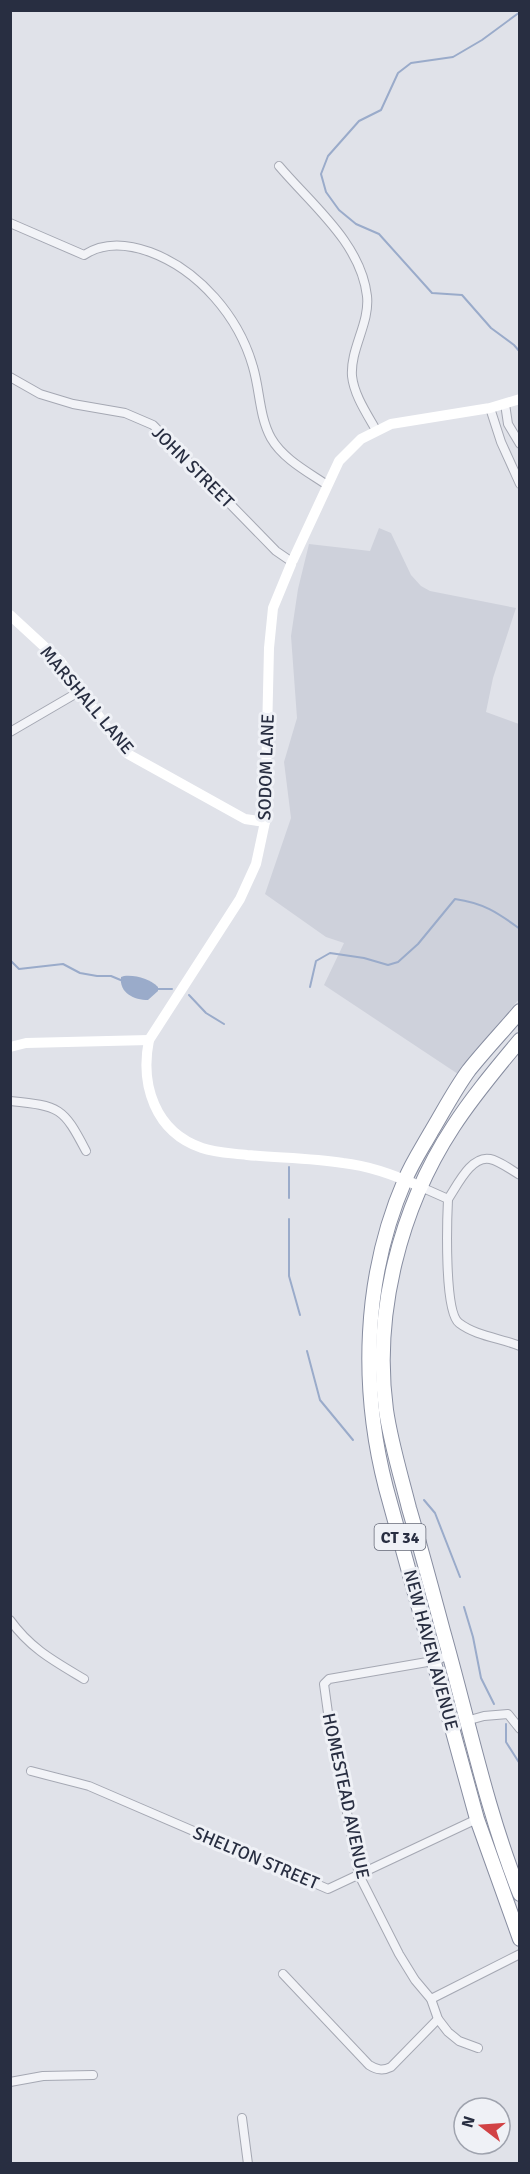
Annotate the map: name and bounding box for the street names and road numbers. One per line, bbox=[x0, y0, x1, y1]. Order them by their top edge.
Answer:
street label: JOHN STREET bbox=[148, 422, 239, 513]
street label: MARSHALL LANE bbox=[35, 641, 139, 759]
street label: SODOM LANE bbox=[253, 713, 279, 821]
road number: CT 34 bbox=[374, 1524, 426, 1550]
street label: NEW HAVEN AVENUE bbox=[399, 1567, 463, 1733]
street label: HOMESTEAD AVENUE bbox=[318, 1711, 374, 1881]
street label: SHELTON STREET bbox=[190, 1822, 322, 1894]

